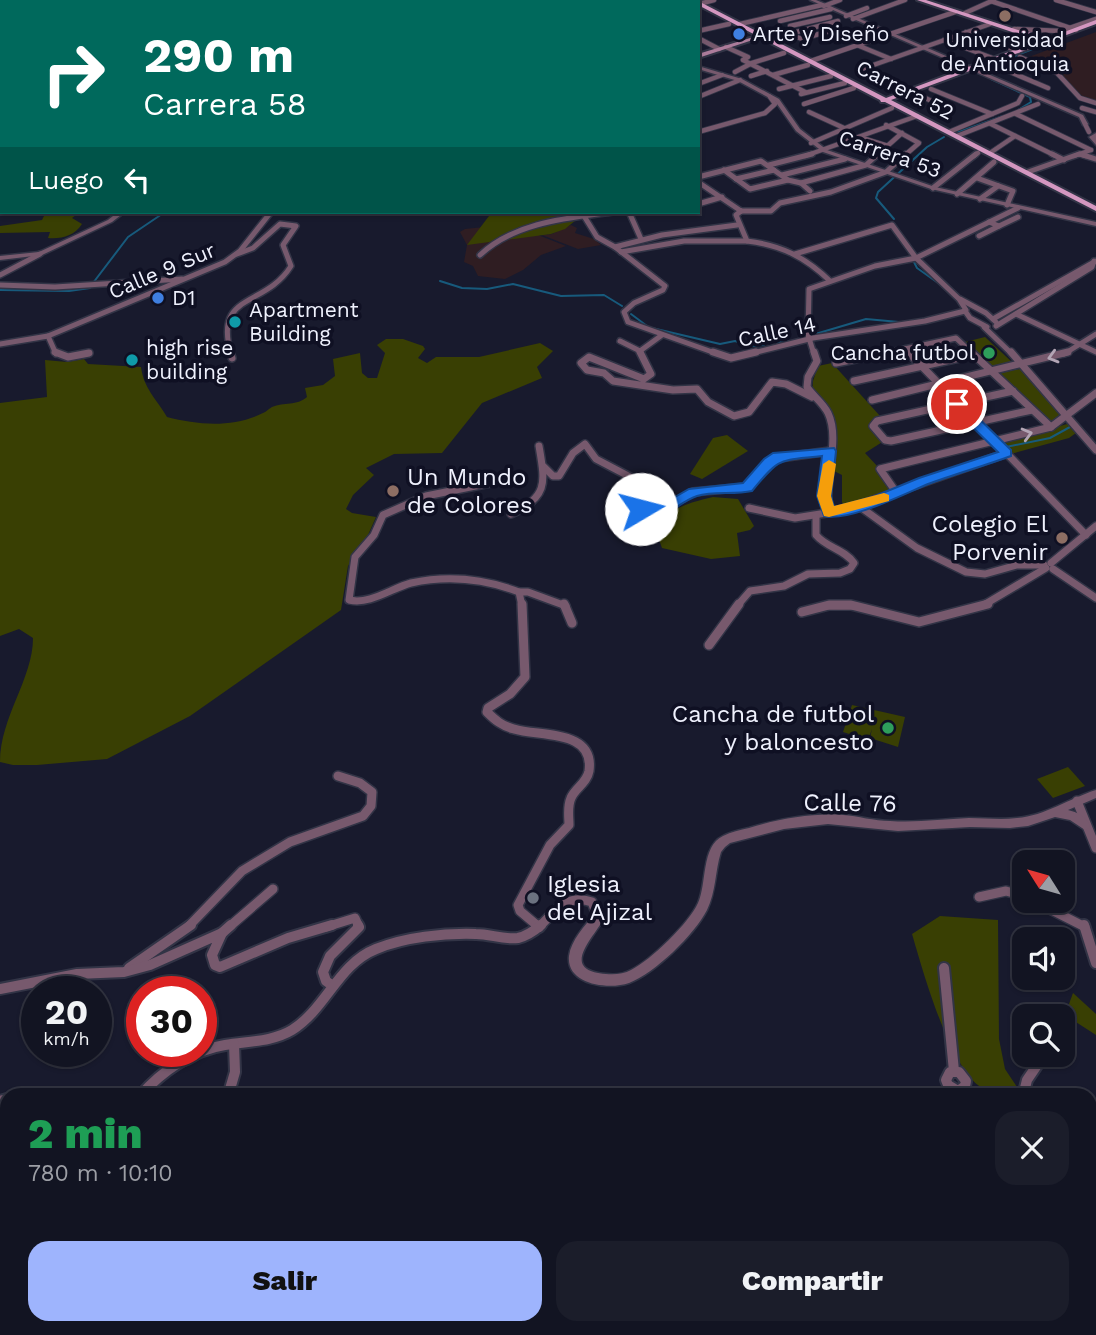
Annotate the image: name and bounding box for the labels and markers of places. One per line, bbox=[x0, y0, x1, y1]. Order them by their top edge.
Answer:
marker: Universidad de Antioquia bbox=[997, 8, 1013, 24]
place label: Arte y Diseño bbox=[753, 21, 889, 46]
marker: Arte y Diseño bbox=[731, 26, 747, 42]
place label: Universidad de Antioquia bbox=[941, 27, 1070, 76]
place label: D1 bbox=[172, 285, 195, 310]
marker: D1 bbox=[150, 290, 166, 306]
place label: Apartment Building bbox=[249, 297, 359, 346]
marker: Apartment Building bbox=[227, 314, 243, 330]
place label: high rise building bbox=[146, 335, 233, 384]
place label: Cancha futbol bbox=[831, 340, 976, 365]
marker: Cancha futbol bbox=[981, 345, 997, 361]
marker: high rise building bbox=[124, 352, 140, 368]
pin bbox=[927, 374, 987, 434]
place label: Un Mundo de Colores bbox=[407, 463, 533, 519]
marker: Un Mundo de Colores bbox=[385, 483, 401, 499]
place label: Colegio El Porvenir bbox=[932, 510, 1049, 566]
marker: Colegio El Porvenir bbox=[1054, 530, 1070, 546]
place label: Cancha de futbol y baloncesto bbox=[672, 700, 875, 756]
marker: Cancha de futbol y baloncesto bbox=[880, 720, 896, 736]
place label: Iglesia del Ajizal bbox=[547, 870, 653, 926]
marker: Iglesia del Ajizal bbox=[525, 890, 541, 906]

